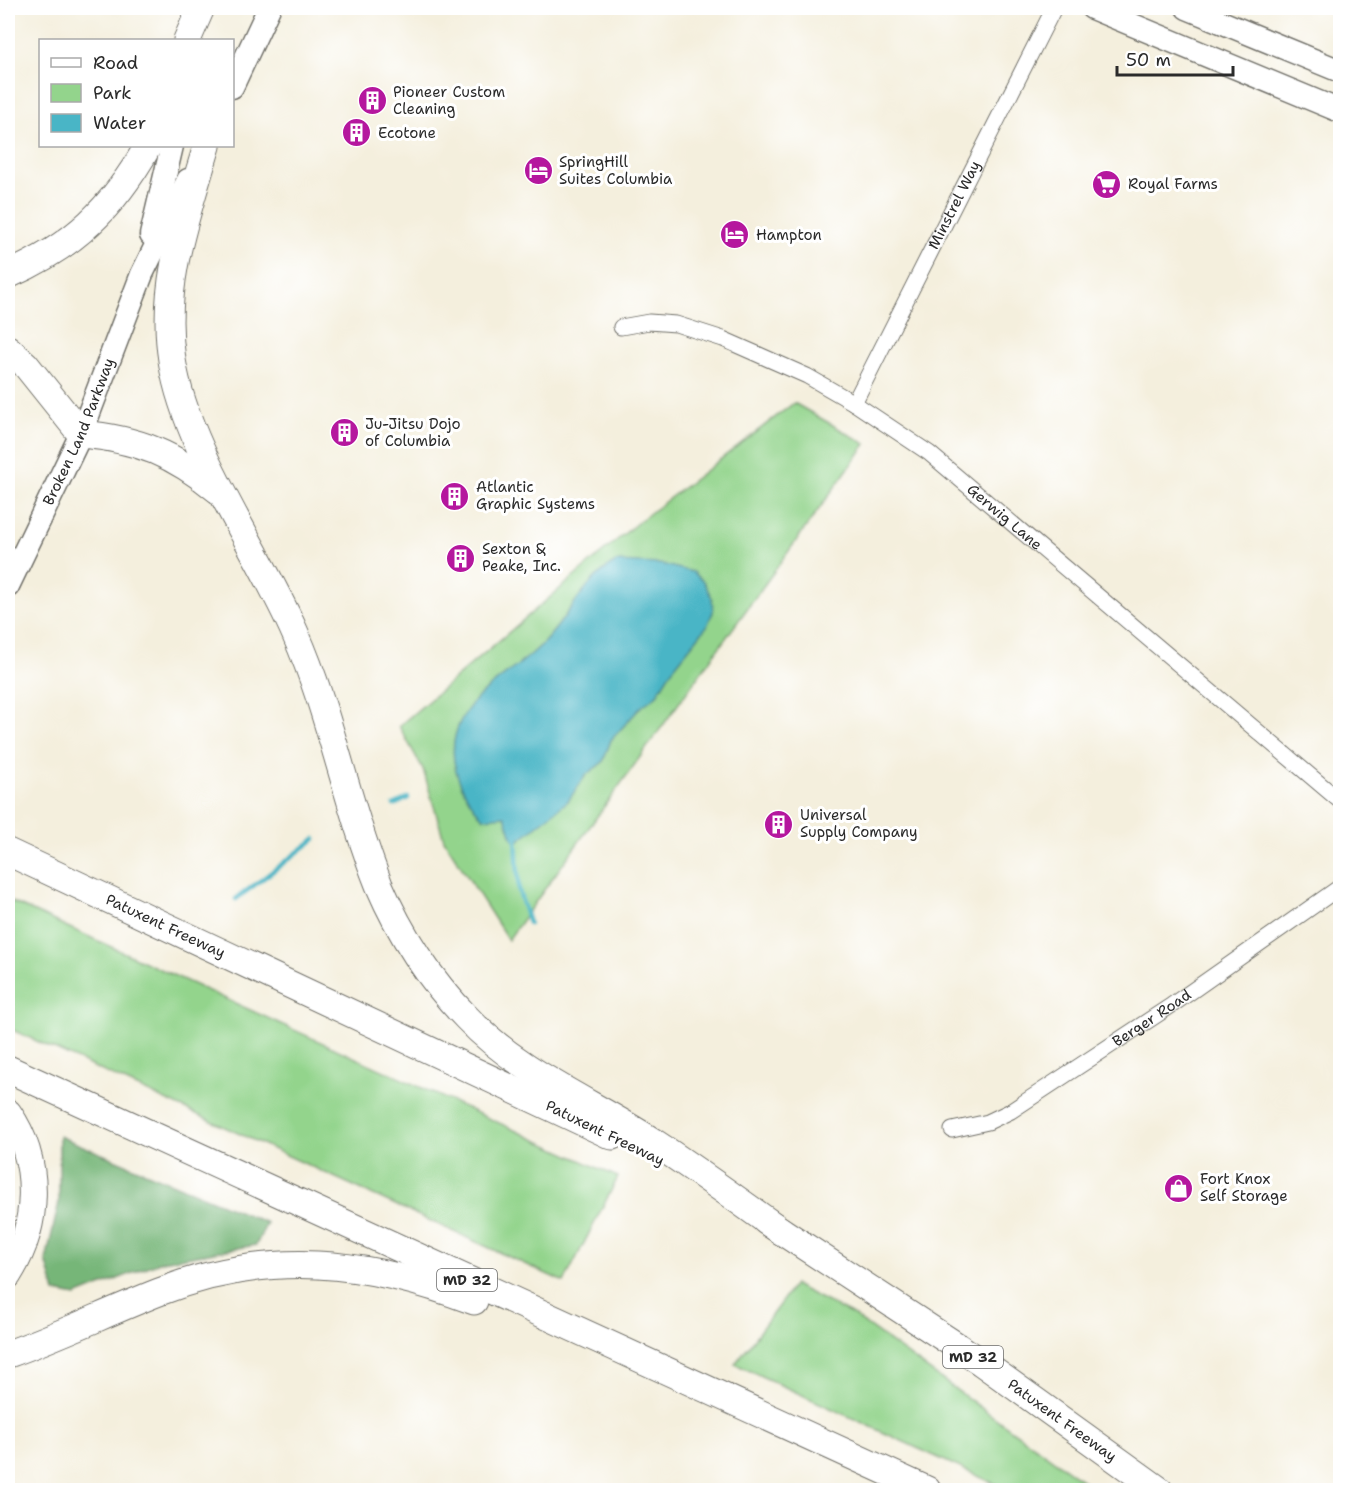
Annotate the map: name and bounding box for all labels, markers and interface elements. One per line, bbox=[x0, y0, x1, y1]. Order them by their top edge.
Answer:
legend bbox=[39, 39, 234, 147]
scale bar bbox=[1117, 39, 1232, 77]
text: 50 m bbox=[1126, 48, 1171, 72]
text: Road bbox=[93, 51, 138, 75]
text: Park bbox=[93, 81, 132, 105]
place label: Pioneer Custom Cleaning bbox=[393, 82, 505, 119]
building icon: Pioneer Custom Cleaning bbox=[356, 85, 388, 117]
text: Water bbox=[93, 111, 146, 135]
building icon: Ecotone bbox=[341, 117, 373, 149]
place label: Ecotone bbox=[378, 123, 436, 143]
place label: SpringHill Suites Columbia bbox=[559, 152, 673, 189]
hotel icon: SpringHill Suites Columbia bbox=[522, 155, 554, 187]
street label: Minstrel Way bbox=[923, 157, 985, 253]
supermarket icon: Royal Farms bbox=[1091, 168, 1123, 200]
place label: Royal Farms bbox=[1128, 174, 1218, 194]
hotel icon: Hampton bbox=[719, 219, 751, 251]
place label: Hampton bbox=[756, 225, 822, 245]
street label: Broken Land Parkway bbox=[38, 355, 119, 509]
place label: Ju-Jitsu Dojo of Columbia bbox=[365, 414, 461, 451]
building icon: Ju-Jitsu Dojo of Columbia bbox=[328, 417, 360, 449]
place label: Atlantic Graphic Systems bbox=[476, 477, 595, 514]
street label: Gerwig Lane bbox=[963, 479, 1046, 555]
building icon: Atlantic Graphic Systems bbox=[439, 480, 471, 512]
place label: Sexton & Peake, Inc. bbox=[482, 539, 561, 576]
building icon: Sexton & Peake, Inc. bbox=[445, 542, 477, 574]
place label: Universal Supply Company bbox=[800, 805, 918, 842]
building icon: Universal Supply Company bbox=[763, 808, 795, 840]
street label: Patuxent Freeway bbox=[102, 889, 229, 963]
street label: Berger Road bbox=[1108, 984, 1195, 1052]
street label: Patuxent Freeway bbox=[542, 1096, 668, 1170]
place label: Fort Knox Self Storage bbox=[1200, 1169, 1288, 1206]
shop icon: Fort Knox Self Storage bbox=[1163, 1172, 1195, 1204]
road number: MD 32 bbox=[437, 1269, 497, 1291]
road number: MD 32 bbox=[943, 1346, 1003, 1368]
street label: Patuxent Freeway bbox=[1003, 1374, 1121, 1466]

